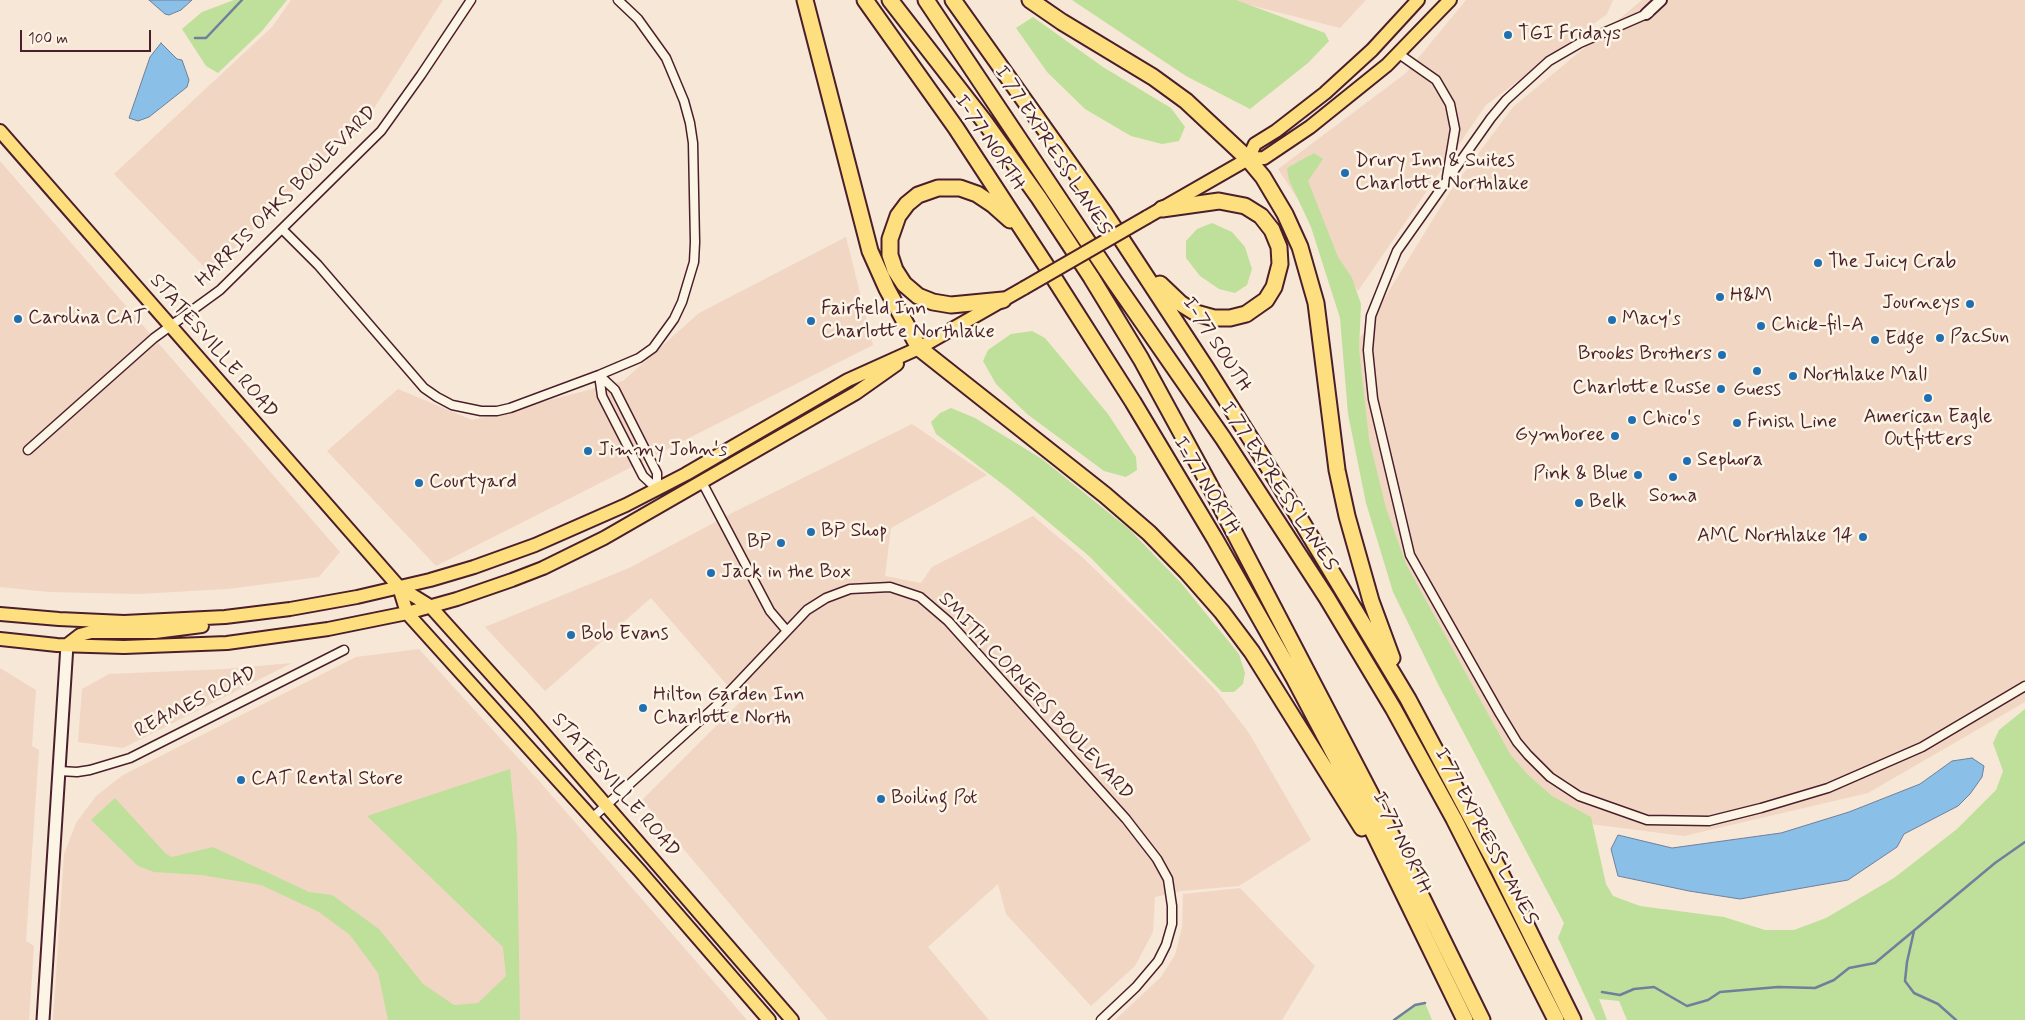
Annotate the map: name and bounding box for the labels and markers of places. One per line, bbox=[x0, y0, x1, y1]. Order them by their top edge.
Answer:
place label: TGI Fridays bbox=[1518, 23, 1621, 47]
marker: TGI Fridays bbox=[1502, 29, 1514, 41]
place label: Drury Inn & Suites Charlotte Northlake bbox=[1355, 150, 1529, 197]
marker: Drury Inn & Suites Charlotte Northlake bbox=[1339, 167, 1351, 179]
place label: The Juicy Crab bbox=[1828, 251, 1956, 275]
marker: The Juicy Crab bbox=[1812, 257, 1824, 269]
place label: H&M bbox=[1730, 285, 1772, 309]
marker: H&M bbox=[1714, 291, 1726, 303]
place label: Journeys bbox=[1882, 292, 1960, 316]
place label: Fairfield Inn Charlotte Northlake bbox=[821, 298, 995, 345]
marker: Journeys bbox=[1964, 298, 1976, 310]
place label: Carolina CAT bbox=[28, 307, 146, 331]
place label: Macy's bbox=[1622, 308, 1681, 332]
marker: Carolina CAT bbox=[12, 313, 24, 325]
marker: Macy's bbox=[1606, 314, 1618, 326]
place label: Chick-fil-A bbox=[1771, 314, 1864, 338]
marker: Fairfield Inn Charlotte Northlake bbox=[805, 315, 817, 327]
marker: Chick-fil-A bbox=[1755, 320, 1767, 332]
place label: PacSun bbox=[1950, 326, 2009, 350]
place label: Edge bbox=[1885, 328, 1924, 352]
marker: PacSun bbox=[1934, 332, 1946, 344]
marker: Edge bbox=[1869, 334, 1881, 346]
place label: Brooks Brothers bbox=[1578, 343, 1712, 367]
marker: Brooks Brothers bbox=[1716, 349, 1728, 361]
place label: Northlake Mall bbox=[1803, 364, 1927, 388]
marker: Guess bbox=[1751, 365, 1763, 377]
marker: Northlake Mall bbox=[1787, 370, 1799, 382]
place label: Charlotte Russe bbox=[1572, 377, 1711, 401]
place label: Guess bbox=[1733, 379, 1781, 403]
marker: Charlotte Russe bbox=[1715, 383, 1727, 395]
marker: American Eagle Outfitters bbox=[1922, 392, 1934, 404]
place label: American Eagle Outfitters bbox=[1864, 406, 1992, 453]
place label: Chico's bbox=[1642, 408, 1700, 432]
place label: Finish Line bbox=[1747, 411, 1837, 435]
marker: Chico's bbox=[1626, 414, 1638, 426]
marker: Finish Line bbox=[1731, 417, 1743, 429]
place label: Gymboree bbox=[1515, 424, 1605, 448]
marker: Gymboree bbox=[1609, 430, 1621, 442]
place label: Jimmy John's bbox=[598, 439, 727, 463]
marker: Jimmy John's bbox=[582, 445, 594, 457]
place label: Sephora bbox=[1697, 449, 1763, 473]
marker: Sephora bbox=[1681, 455, 1693, 467]
place label: Pink & Blue bbox=[1533, 463, 1628, 487]
marker: Pink & Blue bbox=[1632, 469, 1644, 481]
place label: Courtyard bbox=[429, 471, 517, 495]
marker: Soma bbox=[1667, 471, 1679, 483]
marker: Courtyard bbox=[413, 477, 425, 489]
place label: Soma bbox=[1649, 485, 1697, 509]
place label: Belk bbox=[1589, 491, 1626, 515]
marker: Belk bbox=[1573, 497, 1585, 509]
place label: BP Shop bbox=[821, 520, 887, 544]
place label: AMC Northlake 14 bbox=[1697, 525, 1853, 549]
marker: BP Shop bbox=[805, 526, 817, 538]
place label: BP bbox=[747, 531, 771, 555]
marker: AMC Northlake 14 bbox=[1857, 531, 1869, 543]
marker: BP bbox=[775, 537, 787, 549]
place label: Jack in the Box bbox=[721, 561, 851, 585]
marker: Jack in the Box bbox=[705, 567, 717, 579]
place label: Bob Evans bbox=[581, 623, 669, 647]
marker: Bob Evans bbox=[565, 629, 577, 641]
place label: Hilton Garden Inn Charlotte North bbox=[653, 684, 805, 731]
marker: Hilton Garden Inn Charlotte North bbox=[637, 702, 649, 714]
place label: CAT Rental Store bbox=[251, 768, 403, 792]
marker: CAT Rental Store bbox=[235, 774, 247, 786]
place label: Boiling Pot bbox=[891, 787, 978, 811]
marker: Boiling Pot bbox=[875, 793, 887, 805]

